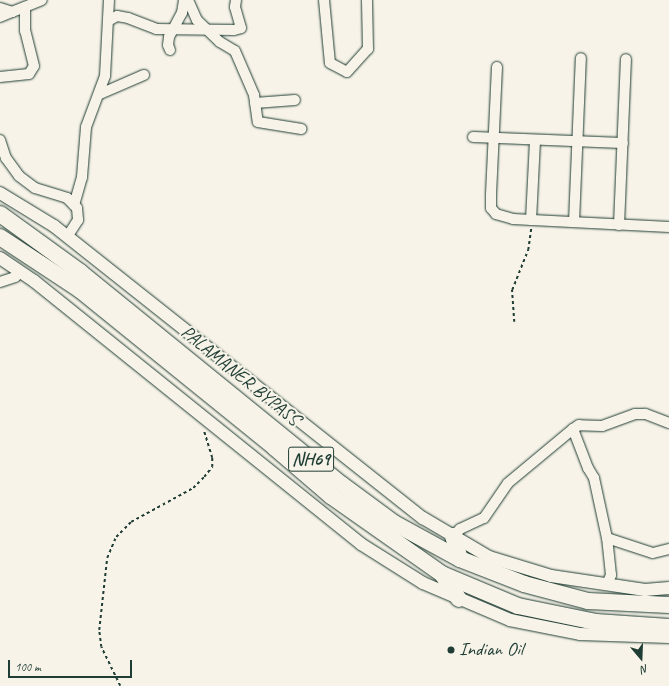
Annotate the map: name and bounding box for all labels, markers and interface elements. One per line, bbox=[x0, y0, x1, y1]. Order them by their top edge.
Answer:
street label: PALAMANER BYPASS bbox=[176, 321, 304, 431]
road number: NH69 bbox=[288, 443, 334, 475]
north arrow bbox=[621, 638, 661, 678]
place label: Indian Oil bbox=[459, 639, 523, 661]
marker: Indian Oil bbox=[446, 645, 456, 655]
scale bar bbox=[10, 652, 134, 678]
text: 100 m bbox=[15, 659, 41, 675]
text: N bbox=[639, 662, 650, 677]

